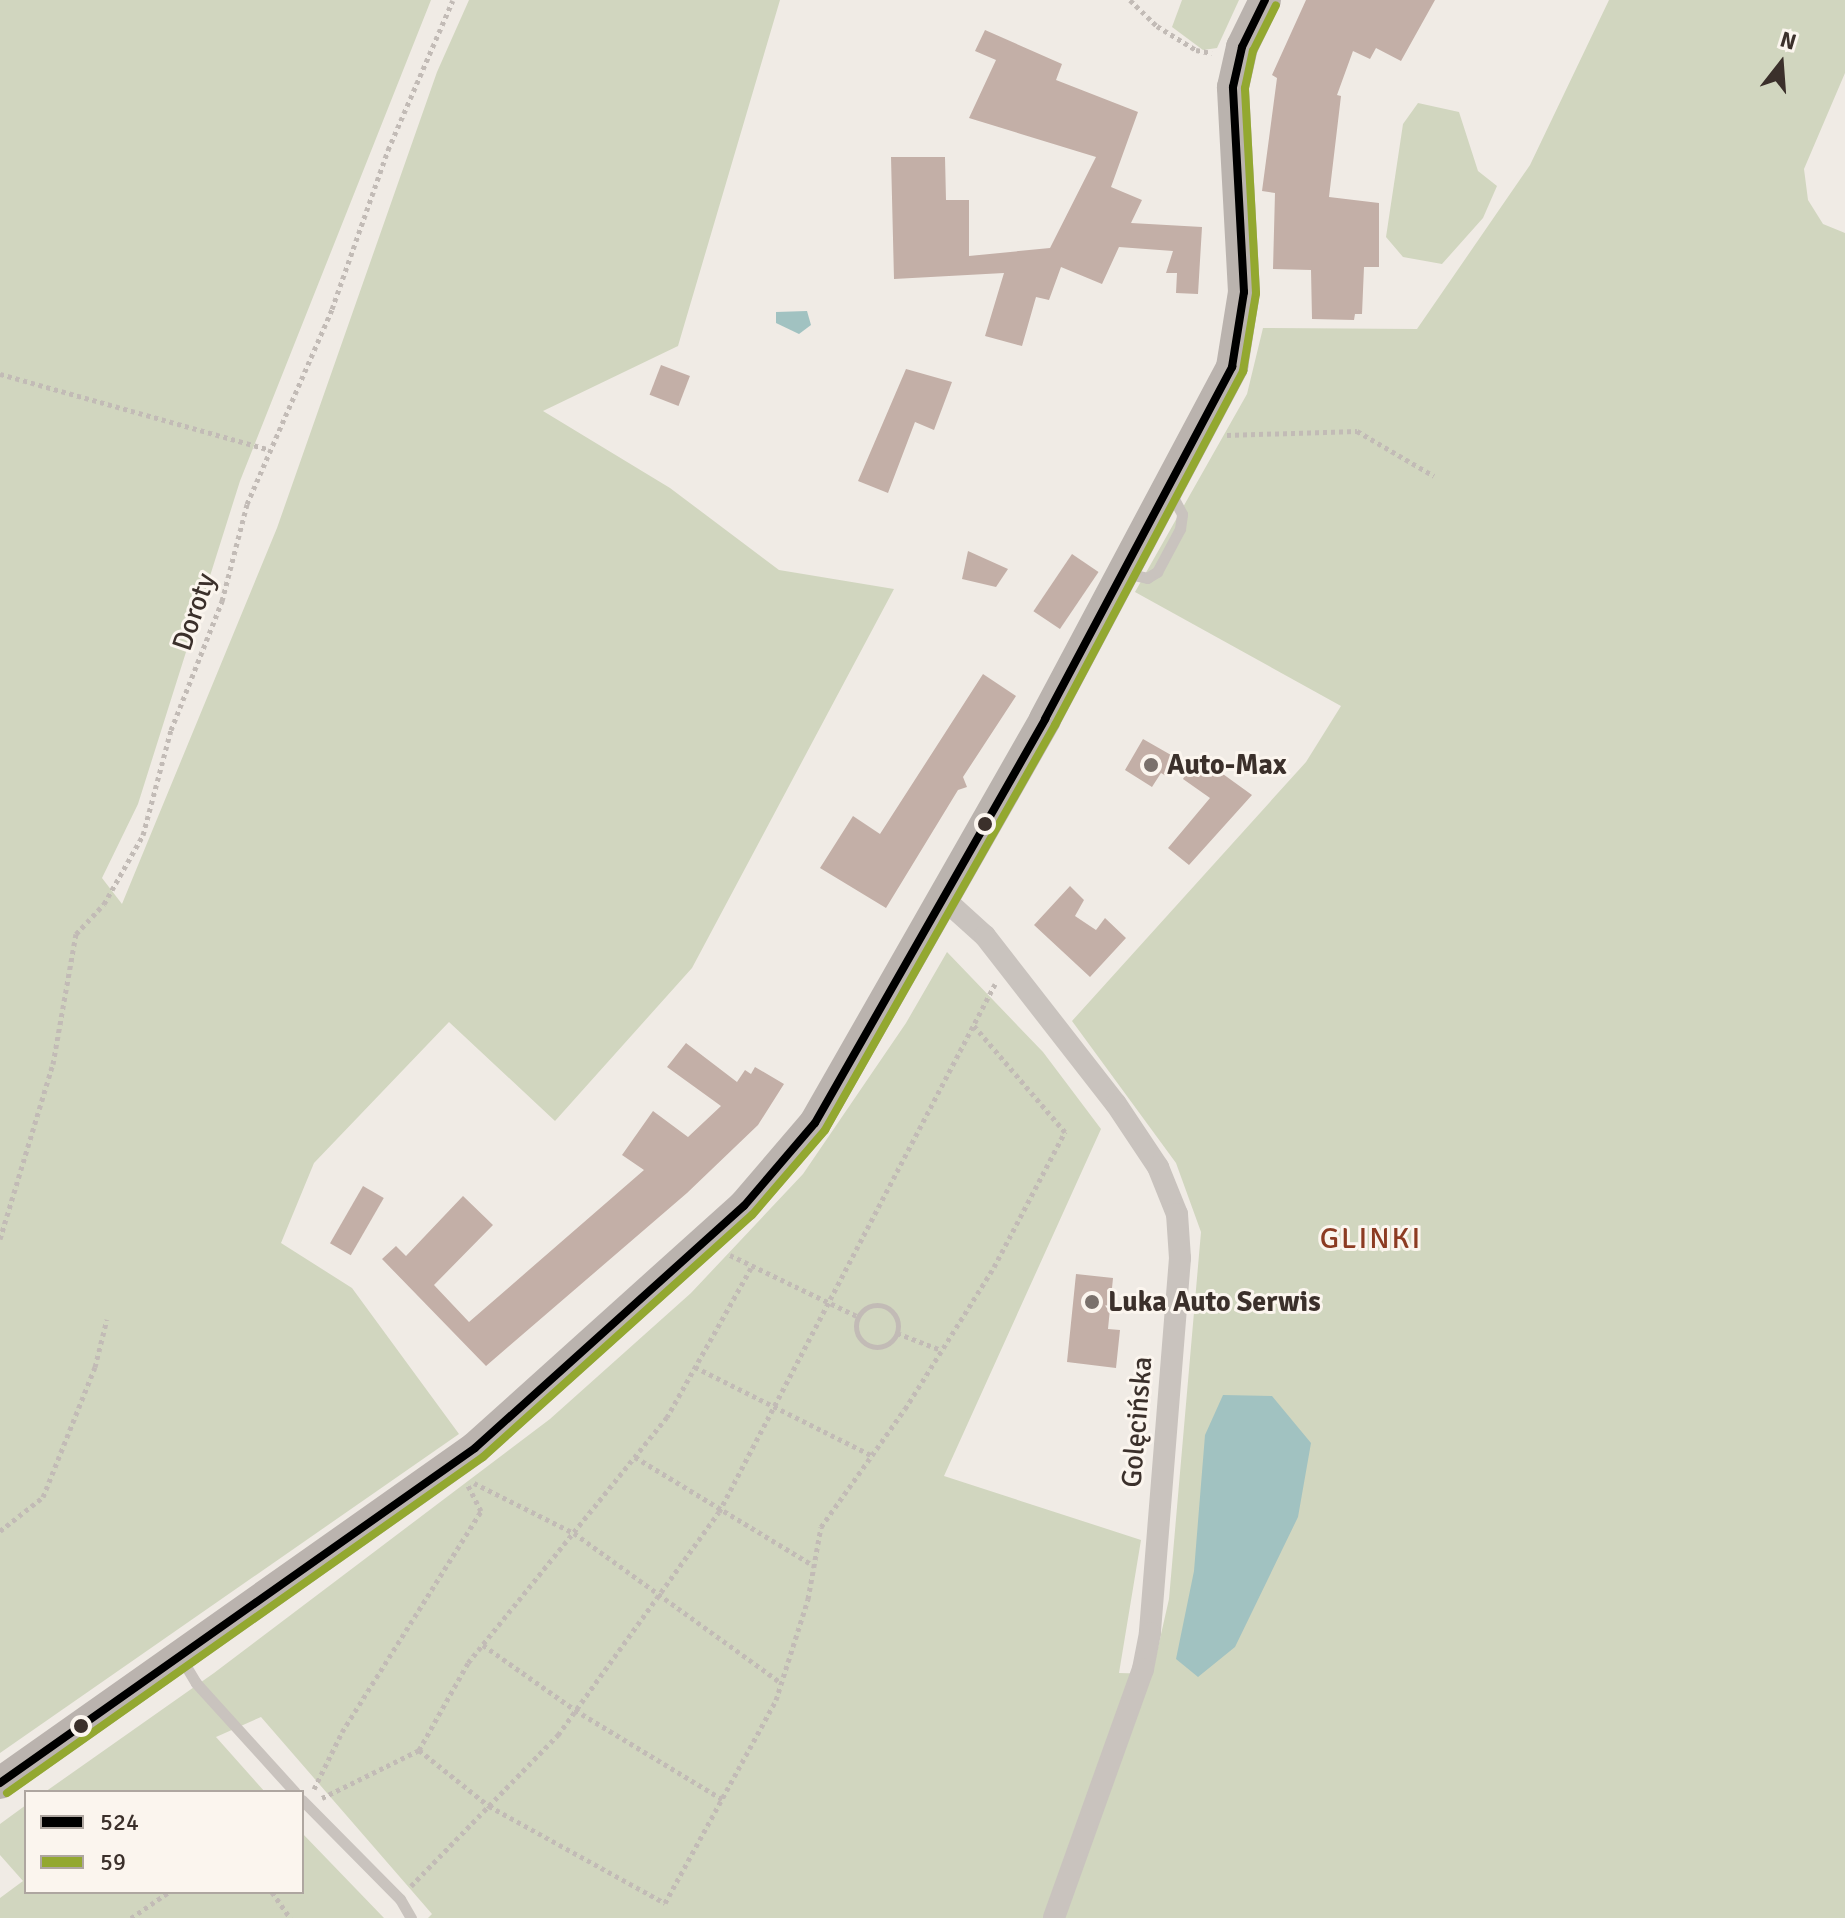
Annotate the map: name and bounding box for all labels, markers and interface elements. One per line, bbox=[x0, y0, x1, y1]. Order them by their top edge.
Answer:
north arrow bbox=[1741, 24, 1821, 104]
text: N bbox=[1777, 25, 1799, 56]
street label: Doroty bbox=[165, 569, 223, 655]
place label: Auto-Max bbox=[1167, 748, 1286, 782]
marker: Auto-Max bbox=[1142, 756, 1160, 774]
unlabelled marker bbox=[977, 816, 993, 832]
district label: GLINKI bbox=[1320, 1221, 1422, 1257]
place label: Luka Auto Serwis bbox=[1108, 1285, 1321, 1319]
marker: Luka Auto Serwis bbox=[1083, 1293, 1101, 1311]
street label: Golęcińska bbox=[1115, 1355, 1159, 1489]
unlabelled marker bbox=[73, 1718, 89, 1734]
legend bbox=[24, 1790, 304, 1894]
text: 524 bbox=[100, 1807, 139, 1837]
text: 59 bbox=[100, 1847, 126, 1877]

